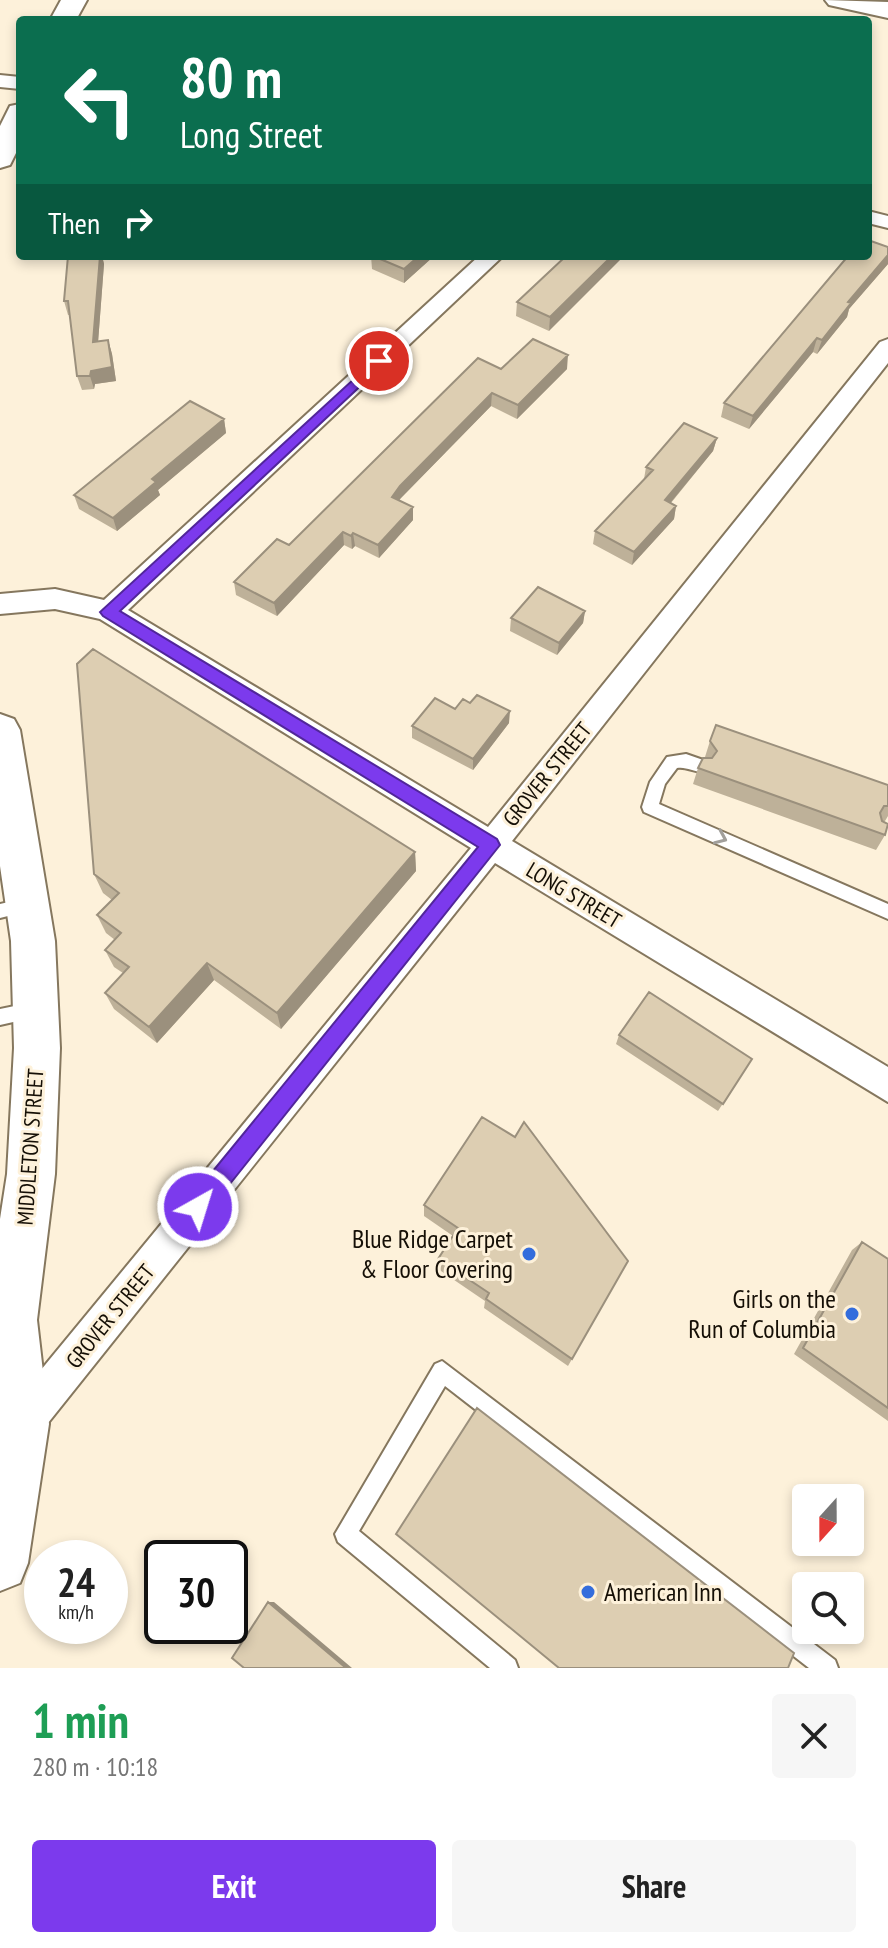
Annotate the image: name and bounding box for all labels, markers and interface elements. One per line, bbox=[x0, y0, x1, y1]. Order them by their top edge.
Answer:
text: 80 m bbox=[180, 41, 282, 113]
icon: left bbox=[48, 48, 152, 152]
text: Long Street bbox=[180, 111, 322, 158]
icon: right bbox=[116, 200, 160, 244]
text: Then bbox=[48, 203, 100, 242]
pin bbox=[345, 327, 413, 395]
icon: arrive bbox=[357, 339, 401, 383]
street label: GROVER STREET bbox=[497, 716, 598, 832]
one-way arrow bbox=[713, 829, 727, 845]
street label: LONG STREET bbox=[521, 856, 627, 934]
street label: MIDDLETON STREET bbox=[11, 1068, 49, 1226]
position arrow bbox=[156, 1165, 240, 1249]
place label: Blue Ridge Carpet & Floor Covering bbox=[352, 1222, 513, 1285]
marker: Blue Ridge Carpet & Floor Covering bbox=[520, 1245, 538, 1263]
street label: GROVER STREET bbox=[60, 1258, 161, 1374]
place label: Girls on the Run of Columbia bbox=[688, 1282, 836, 1345]
marker: Girls on the Run of Columbia bbox=[843, 1305, 861, 1323]
north arrow bbox=[792, 1484, 864, 1556]
map controls bbox=[792, 1484, 864, 1644]
speed limit sign: 30 bbox=[144, 1540, 248, 1644]
text: 24 bbox=[57, 1556, 95, 1608]
button: search bbox=[792, 1572, 864, 1644]
place label: American Inn bbox=[604, 1575, 722, 1608]
marker: American Inn bbox=[579, 1583, 597, 1601]
text: km/h bbox=[58, 1599, 94, 1625]
text: 1 min bbox=[32, 1689, 129, 1751]
button: close bbox=[772, 1694, 856, 1778]
text: 280 m · 10:18 bbox=[32, 1750, 158, 1783]
button: Exit bbox=[32, 1840, 436, 1932]
button: Share bbox=[452, 1840, 856, 1932]

